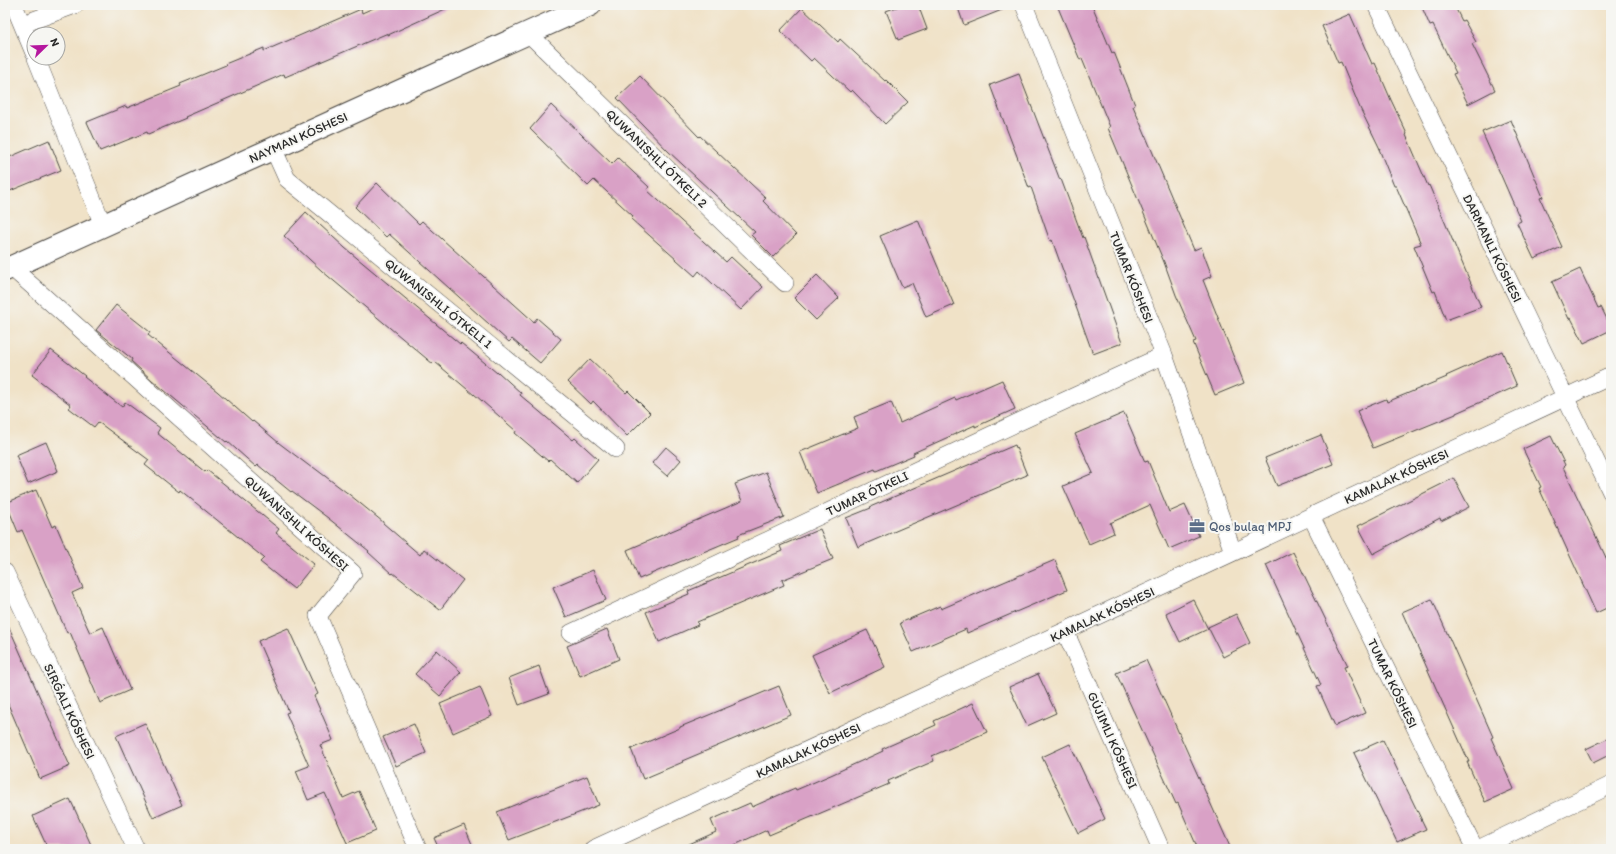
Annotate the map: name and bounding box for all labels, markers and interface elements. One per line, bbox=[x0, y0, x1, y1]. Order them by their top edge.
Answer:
north arrow bbox=[26, 26, 66, 66]
text: N bbox=[47, 36, 62, 48]
street label: QUWANISHLI ÓTKELI 2 bbox=[603, 106, 711, 211]
street label: NAYMAN KÓSHESI bbox=[247, 109, 350, 166]
street label: DARMANLI KÓSHESI bbox=[1460, 192, 1525, 305]
street label: TUMAR KÓSHESI bbox=[1106, 229, 1157, 325]
street label: QUWANISHLI ÓTKELI 1 bbox=[382, 255, 496, 351]
street label: KAMALAK KÓSHESI bbox=[1342, 446, 1451, 507]
street label: TUMAR ÓTKELI bbox=[824, 468, 911, 519]
street label: QUWANISHLI KÓSHESI bbox=[241, 473, 352, 574]
office icon: Qos bulaq MPJ bbox=[1188, 517, 1206, 535]
place label: Qos bulaq MPJ bbox=[1209, 519, 1292, 534]
street label: KAMALAK KÓSHESI bbox=[1048, 584, 1157, 645]
street label: TUMAR KÓSHESI bbox=[1364, 636, 1421, 730]
street label: SIRǴALI KÓSHESI bbox=[41, 661, 98, 761]
street label: GÚJIMLI KÓSHESI bbox=[1084, 689, 1141, 791]
street label: KAMALAK KÓSHESI bbox=[754, 720, 863, 781]

